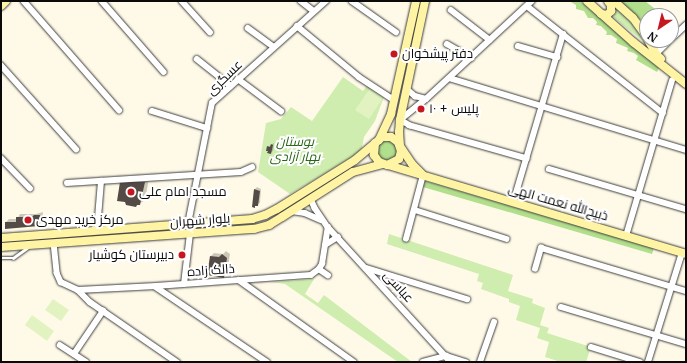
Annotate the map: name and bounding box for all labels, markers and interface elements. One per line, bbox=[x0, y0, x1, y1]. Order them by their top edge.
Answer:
north arrow bbox=[639, 8, 679, 48]
text: N bbox=[645, 29, 660, 45]
place label: دفتر پیشخوان bbox=[402, 46, 473, 62]
marker: دفتر پیشخوان bbox=[389, 49, 399, 59]
street label: عسگری bbox=[204, 57, 246, 99]
place label: پلیس + ۱۰ bbox=[429, 101, 479, 117]
marker: پلیس + ۱۰ bbox=[416, 104, 426, 114]
park label: بوستان بهار آزادی bbox=[270, 135, 320, 166]
street label: ذبیح‌الله نعمت الهی bbox=[506, 181, 610, 225]
place label: مسجد امام علی bbox=[139, 184, 226, 200]
marker: مسجد امام علی bbox=[126, 187, 136, 197]
street label: بلوار شهران bbox=[169, 211, 231, 231]
place label: مرکز خرید مهدی bbox=[36, 212, 124, 228]
marker: مرکز خرید مهدی bbox=[23, 215, 33, 225]
place label: دبیرستان کوشیار bbox=[89, 247, 174, 263]
marker: دبیرستان کوشیار bbox=[177, 250, 187, 260]
street label: ذالک زاده bbox=[187, 262, 235, 280]
street label: عباسی bbox=[380, 268, 416, 306]

